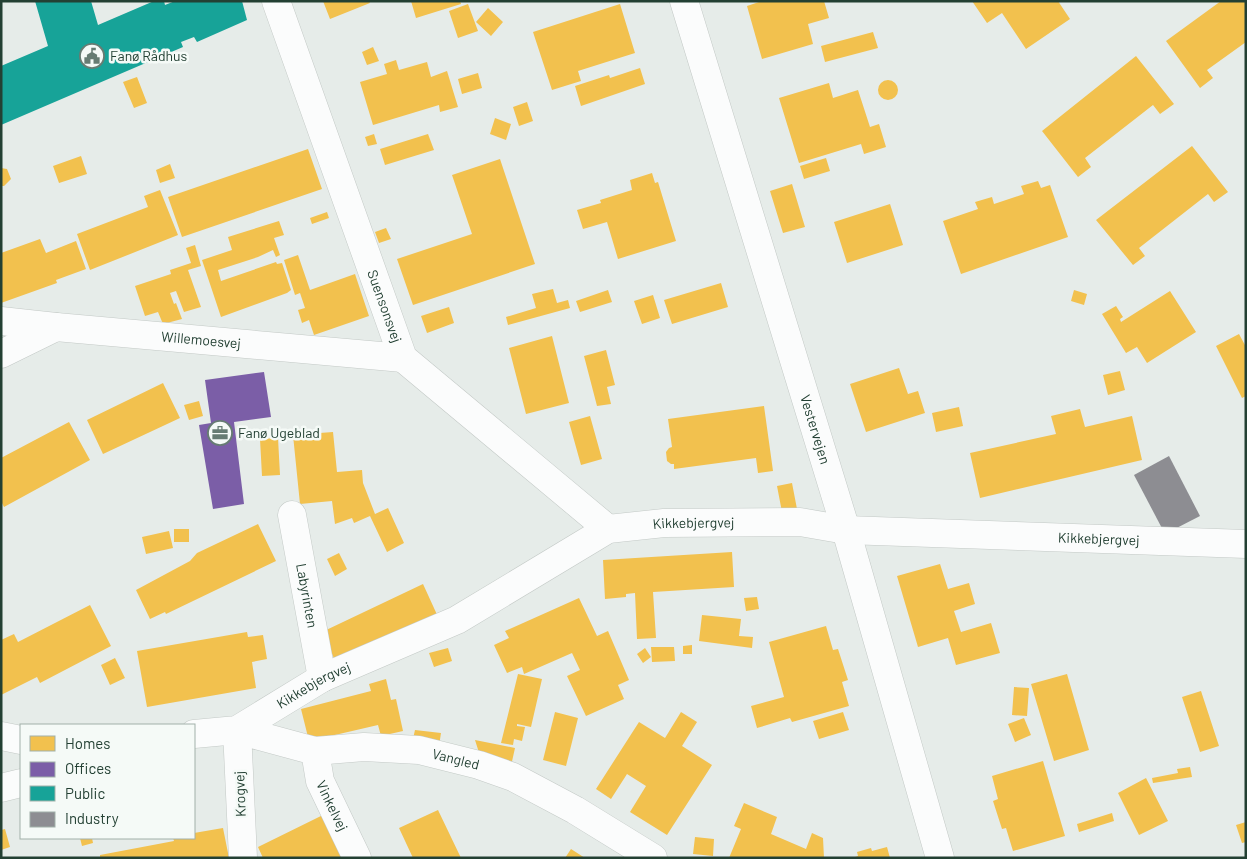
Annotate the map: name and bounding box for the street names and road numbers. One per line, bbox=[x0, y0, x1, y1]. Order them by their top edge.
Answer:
street label: Suensonsvej bbox=[364, 267, 406, 345]
street label: Willemoesvej bbox=[161, 327, 242, 351]
street label: Vestervejen bbox=[797, 392, 834, 466]
street label: Kikkebjergvej bbox=[652, 513, 735, 532]
street label: Kikkebjergvej bbox=[1058, 528, 1140, 548]
street label: Labyrinten bbox=[293, 562, 322, 629]
street label: Kikkebjergvej bbox=[273, 658, 353, 712]
street label: Vangled bbox=[430, 745, 481, 773]
street label: Krogvej bbox=[230, 771, 249, 817]
street label: Vinkelvej bbox=[313, 778, 352, 834]

